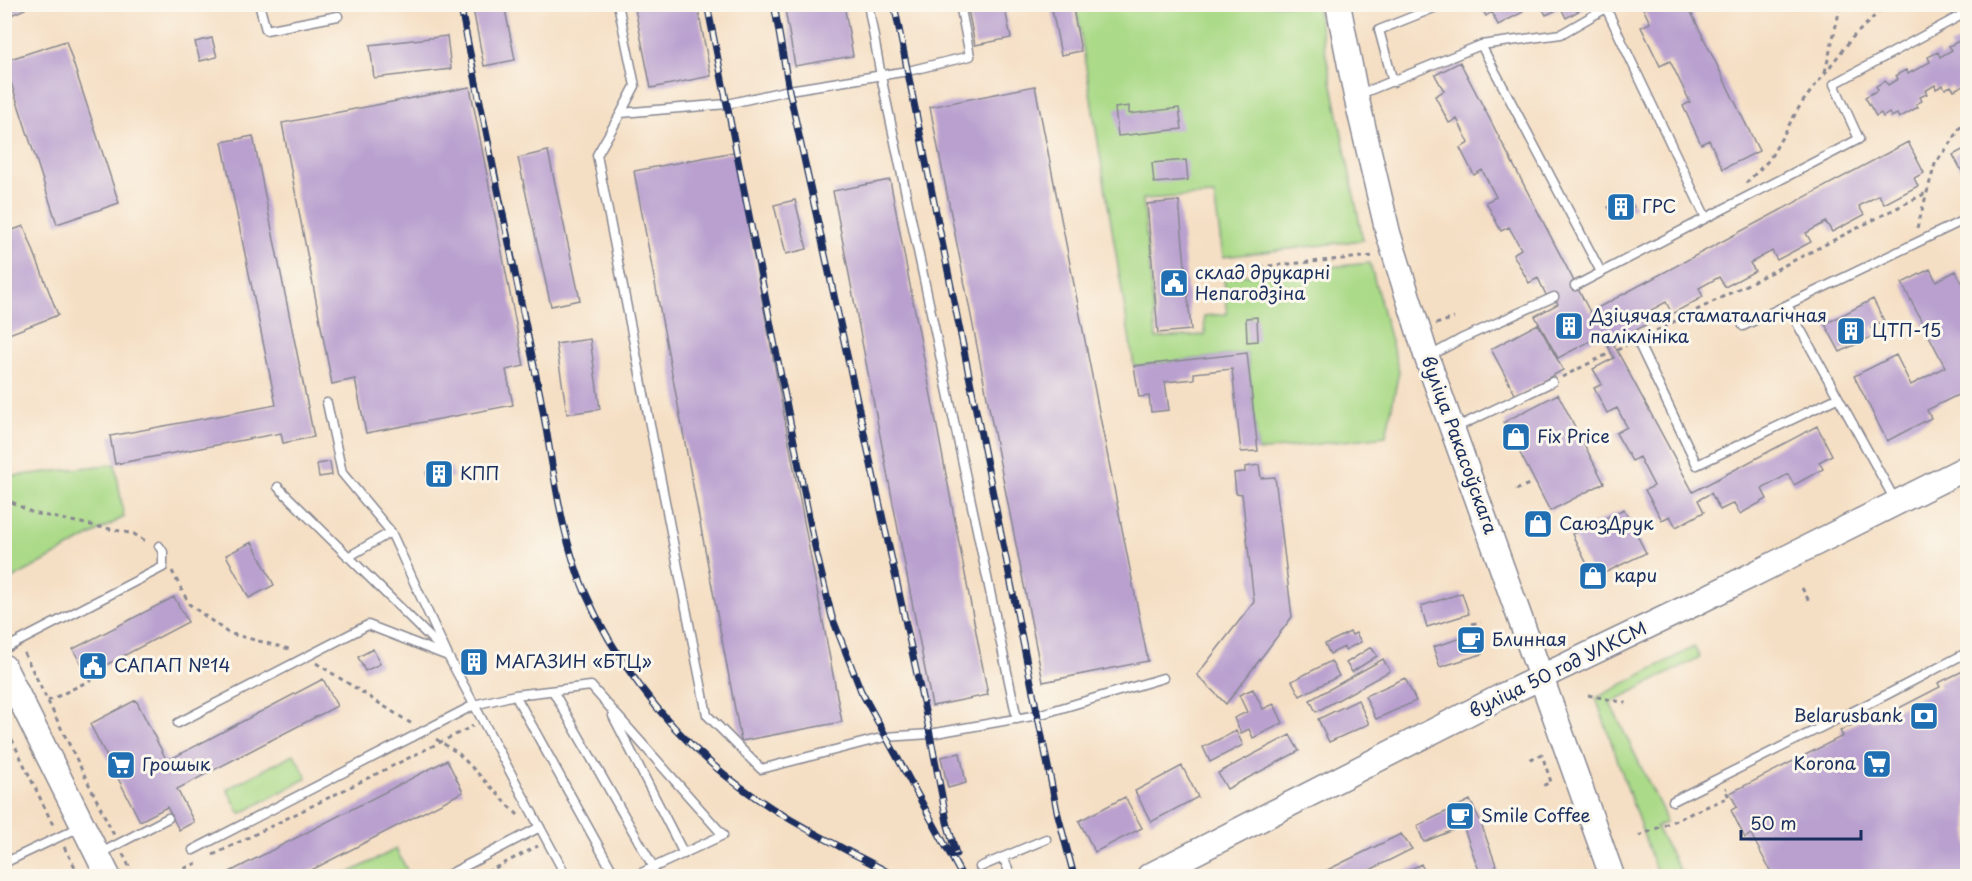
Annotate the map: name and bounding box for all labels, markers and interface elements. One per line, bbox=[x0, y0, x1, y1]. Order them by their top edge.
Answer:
building icon: ГРС bbox=[1605, 191, 1637, 223]
place label: ГРС bbox=[1642, 192, 1676, 219]
place label: склад друкарні Непагодзіна bbox=[1195, 258, 1330, 306]
public building icon: склад друкарні Непагодзіна bbox=[1158, 267, 1190, 299]
place label: Дзіцячая стаматалагічная паліклініка bbox=[1589, 301, 1827, 349]
building icon: Дзіцячая стаматалагічная паліклініка bbox=[1553, 310, 1585, 342]
building icon: ЦТП-15 bbox=[1835, 315, 1867, 347]
place label: ЦТП-15 bbox=[1872, 316, 1941, 343]
street label: вуліца Ракасоўскага bbox=[1416, 352, 1505, 538]
shop icon: Fix Price bbox=[1500, 421, 1532, 453]
place label: Fix Price bbox=[1537, 422, 1610, 449]
building icon: КПП bbox=[423, 458, 455, 490]
place label: КПП bbox=[460, 459, 500, 486]
shop icon: СаюзДрук bbox=[1522, 508, 1554, 540]
place label: СаюзДрук bbox=[1559, 509, 1654, 536]
shop icon: кари bbox=[1577, 560, 1609, 592]
place label: кари bbox=[1614, 561, 1657, 588]
street label: вуліца 50 год УЛКСМ bbox=[1464, 614, 1651, 724]
cafe icon: Блинная bbox=[1455, 624, 1487, 656]
place label: Блинная bbox=[1492, 625, 1567, 652]
building icon: МАГАЗИН «БТЦ» bbox=[458, 646, 490, 678]
place label: МАГАЗИН «БТЦ» bbox=[495, 647, 652, 674]
public building icon: САПАП №14 bbox=[77, 650, 109, 682]
place label: САПАП №14 bbox=[114, 651, 230, 678]
bank icon: Belarusbank bbox=[1908, 700, 1940, 732]
place label: Belarusbank bbox=[1793, 701, 1903, 728]
supermarket icon: Korona bbox=[1861, 748, 1893, 780]
supermarket icon: Грошык bbox=[105, 749, 137, 781]
place label: Korona bbox=[1793, 749, 1857, 776]
place label: Грошык bbox=[142, 750, 211, 777]
cafe icon: Smile Coffee bbox=[1444, 800, 1476, 832]
place label: Smile Coffee bbox=[1481, 801, 1591, 828]
scale bar bbox=[1741, 803, 1861, 841]
text: 50 m bbox=[1750, 809, 1797, 836]

